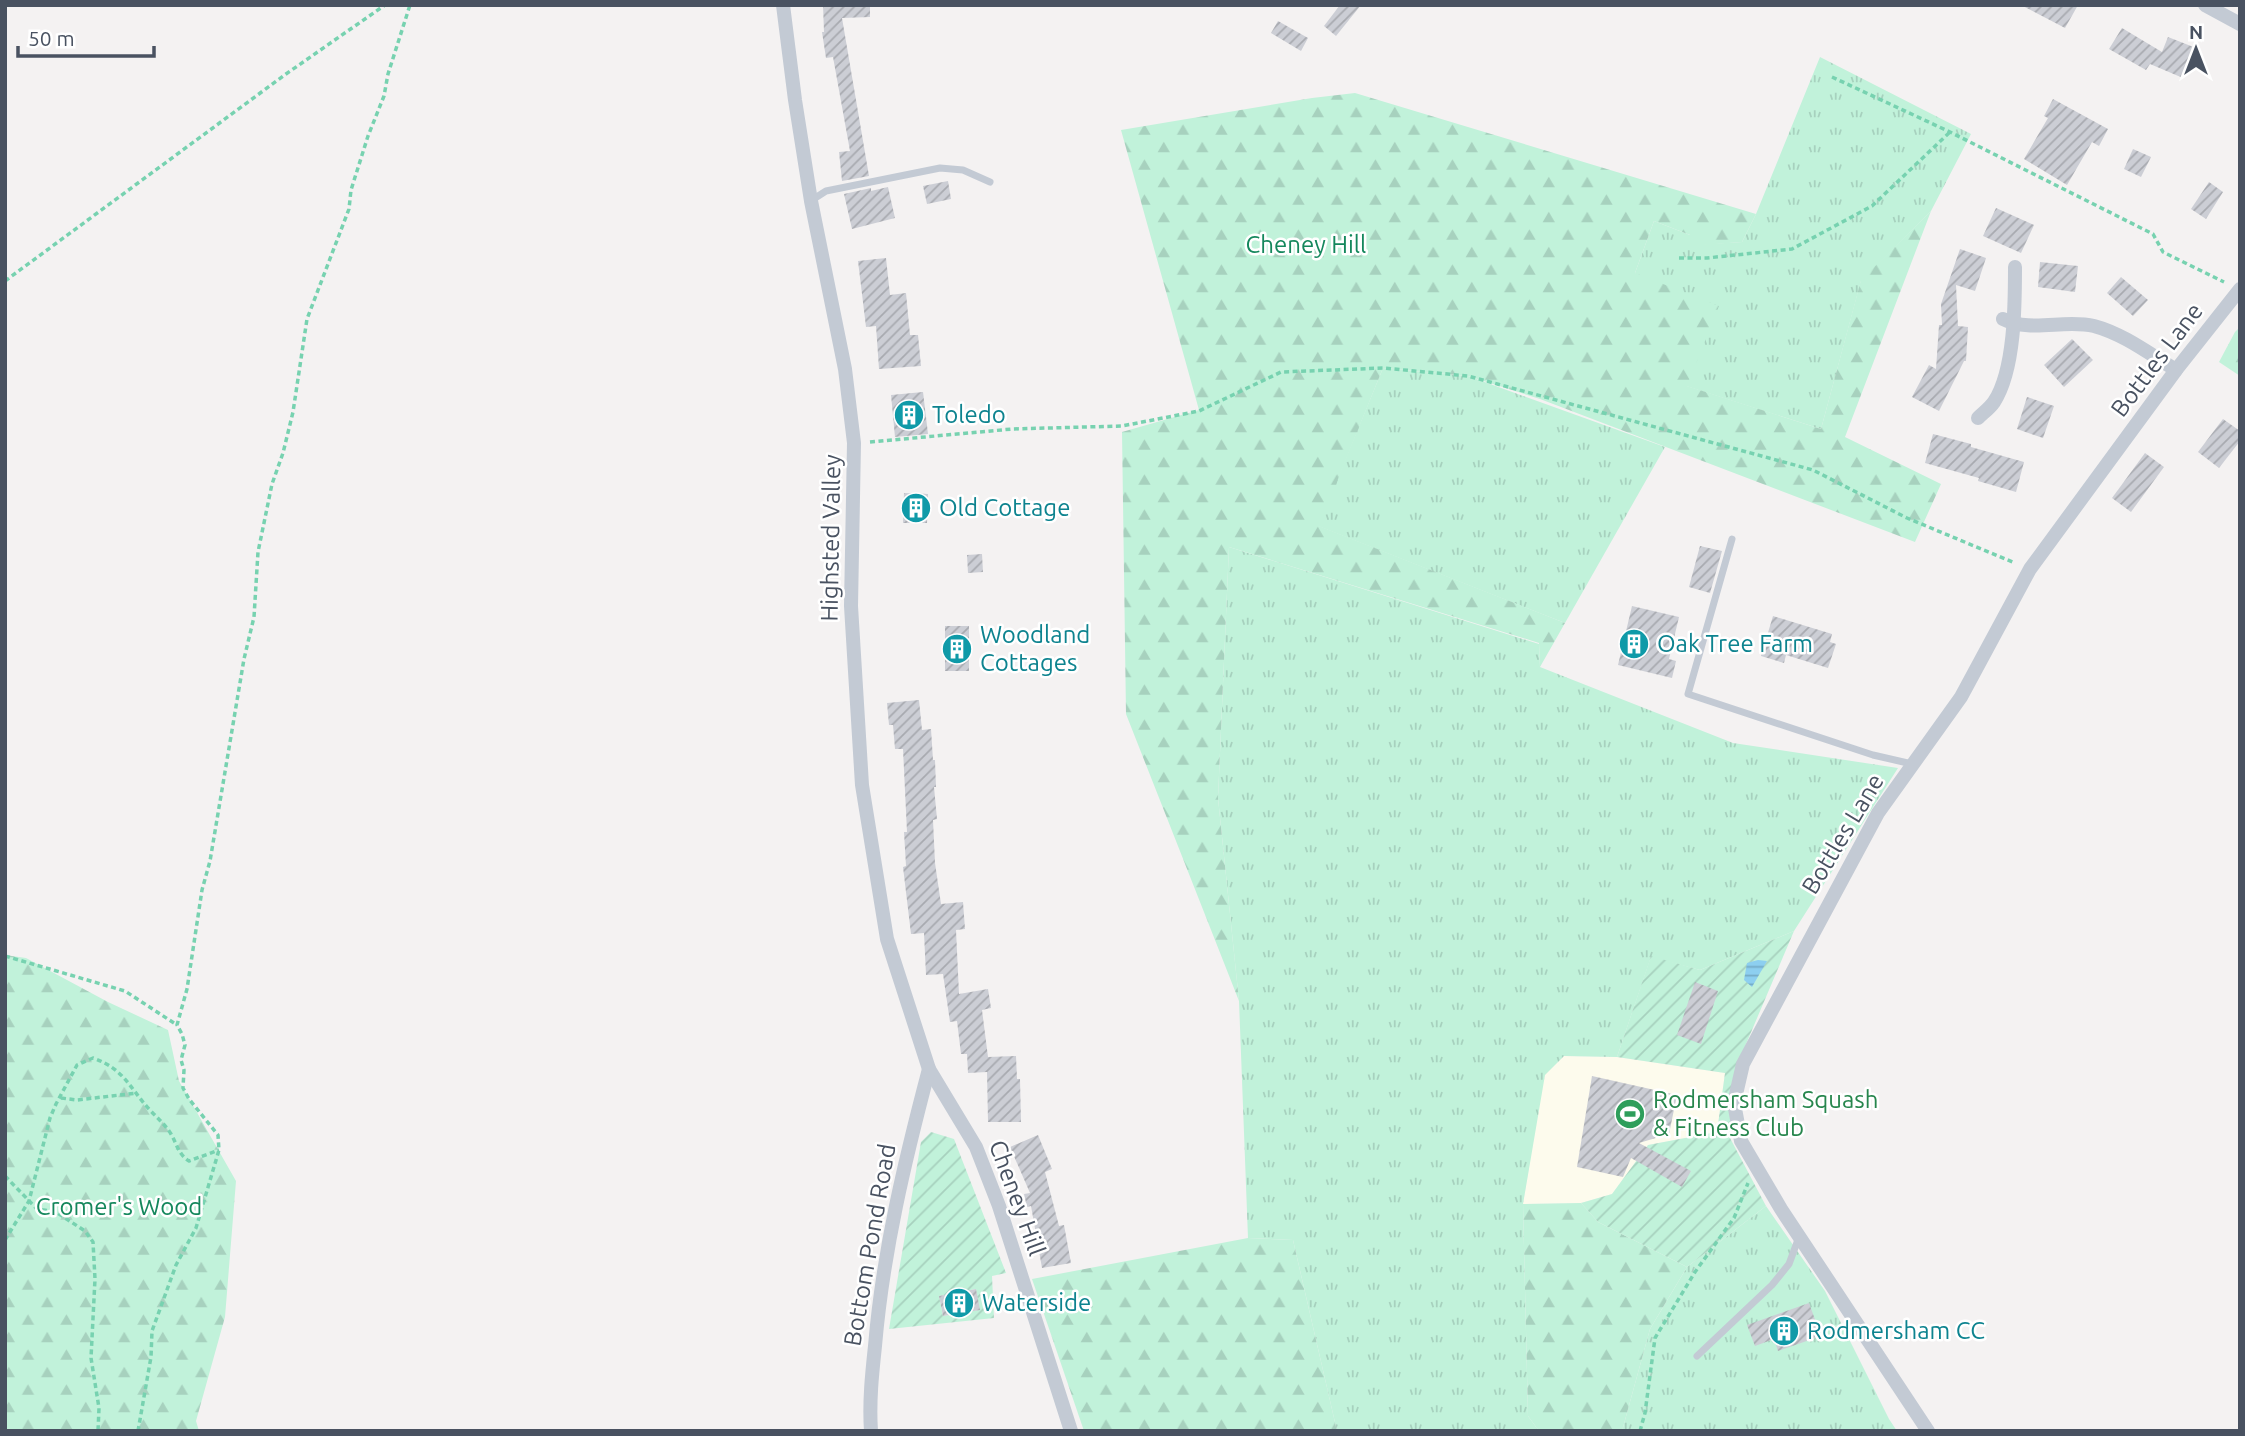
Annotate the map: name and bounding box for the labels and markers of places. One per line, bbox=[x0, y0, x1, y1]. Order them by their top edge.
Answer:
building icon: Toledo bbox=[892, 398, 926, 432]
place label: Toledo bbox=[932, 401, 1006, 428]
building icon: Old Cottage bbox=[899, 491, 933, 525]
place label: Old Cottage bbox=[939, 494, 1070, 521]
place label: Woodland Cottages bbox=[980, 621, 1090, 676]
building icon: Oak Tree Farm bbox=[1617, 627, 1651, 661]
place label: Oak Tree Farm bbox=[1657, 630, 1813, 657]
building icon: Woodland Cottages bbox=[940, 632, 974, 666]
place label: Rodmersham Squash & Fitness Club bbox=[1653, 1086, 1878, 1141]
sports icon: Rodmersham Squash & Fitness Club bbox=[1613, 1097, 1647, 1131]
building icon: Waterside bbox=[942, 1286, 976, 1320]
place label: Waterside bbox=[982, 1289, 1091, 1316]
building icon: Rodmersham CC bbox=[1767, 1314, 1801, 1348]
place label: Rodmersham CC bbox=[1807, 1317, 1985, 1344]

